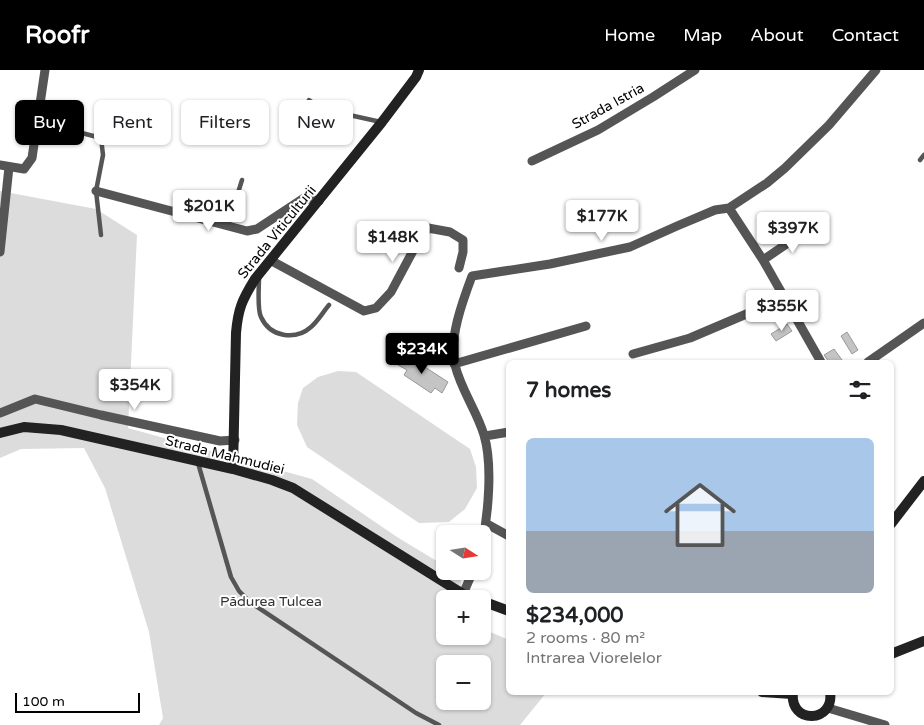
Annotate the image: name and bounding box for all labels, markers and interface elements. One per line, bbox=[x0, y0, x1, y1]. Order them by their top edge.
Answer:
text: Roofr bbox=[25, 21, 90, 50]
text: Home bbox=[604, 24, 655, 46]
text: Map bbox=[683, 24, 722, 46]
text: About bbox=[750, 24, 804, 46]
text: Contact bbox=[832, 24, 899, 46]
street label: Strada Istria bbox=[569, 79, 647, 133]
chip: Buy bbox=[15, 100, 84, 145]
chip: Rent bbox=[94, 100, 171, 145]
chip: Filters bbox=[181, 100, 269, 145]
chip: New bbox=[279, 100, 353, 145]
street label: Strada Viticulturii bbox=[234, 182, 320, 282]
pin: $201K bbox=[174, 190, 244, 232]
text: $201K bbox=[184, 196, 234, 216]
pin: $177K bbox=[567, 200, 637, 242]
text: $177K bbox=[577, 206, 627, 226]
pin: $397K bbox=[758, 212, 828, 254]
text: $397K bbox=[768, 218, 818, 238]
pin: $148K bbox=[358, 220, 428, 263]
text: $148K bbox=[368, 227, 418, 247]
pin: $355K bbox=[747, 290, 817, 332]
text: $355K bbox=[757, 296, 807, 316]
pin: $234K bbox=[387, 332, 457, 375]
text: $234K bbox=[397, 339, 447, 359]
pin: $354K bbox=[100, 368, 170, 411]
text: $354K bbox=[110, 375, 160, 395]
icon: filters bbox=[846, 376, 874, 404]
text: 7 homes bbox=[526, 378, 611, 403]
street label: Strada Mahmudiei bbox=[164, 432, 286, 478]
icon: home bbox=[655, 470, 745, 560]
north arrow bbox=[436, 525, 491, 580]
map controls bbox=[436, 525, 491, 710]
button: + bbox=[436, 590, 491, 645]
park label: Pădurea Tulcea bbox=[220, 593, 322, 610]
text: $234,000 bbox=[526, 603, 624, 628]
text: 2 rooms · 80 m² bbox=[526, 628, 645, 648]
text: Intrarea Viorelelor bbox=[526, 648, 662, 668]
button: − bbox=[436, 655, 491, 710]
scale bar bbox=[15, 690, 140, 713]
text: 100 m bbox=[22, 693, 65, 710]

